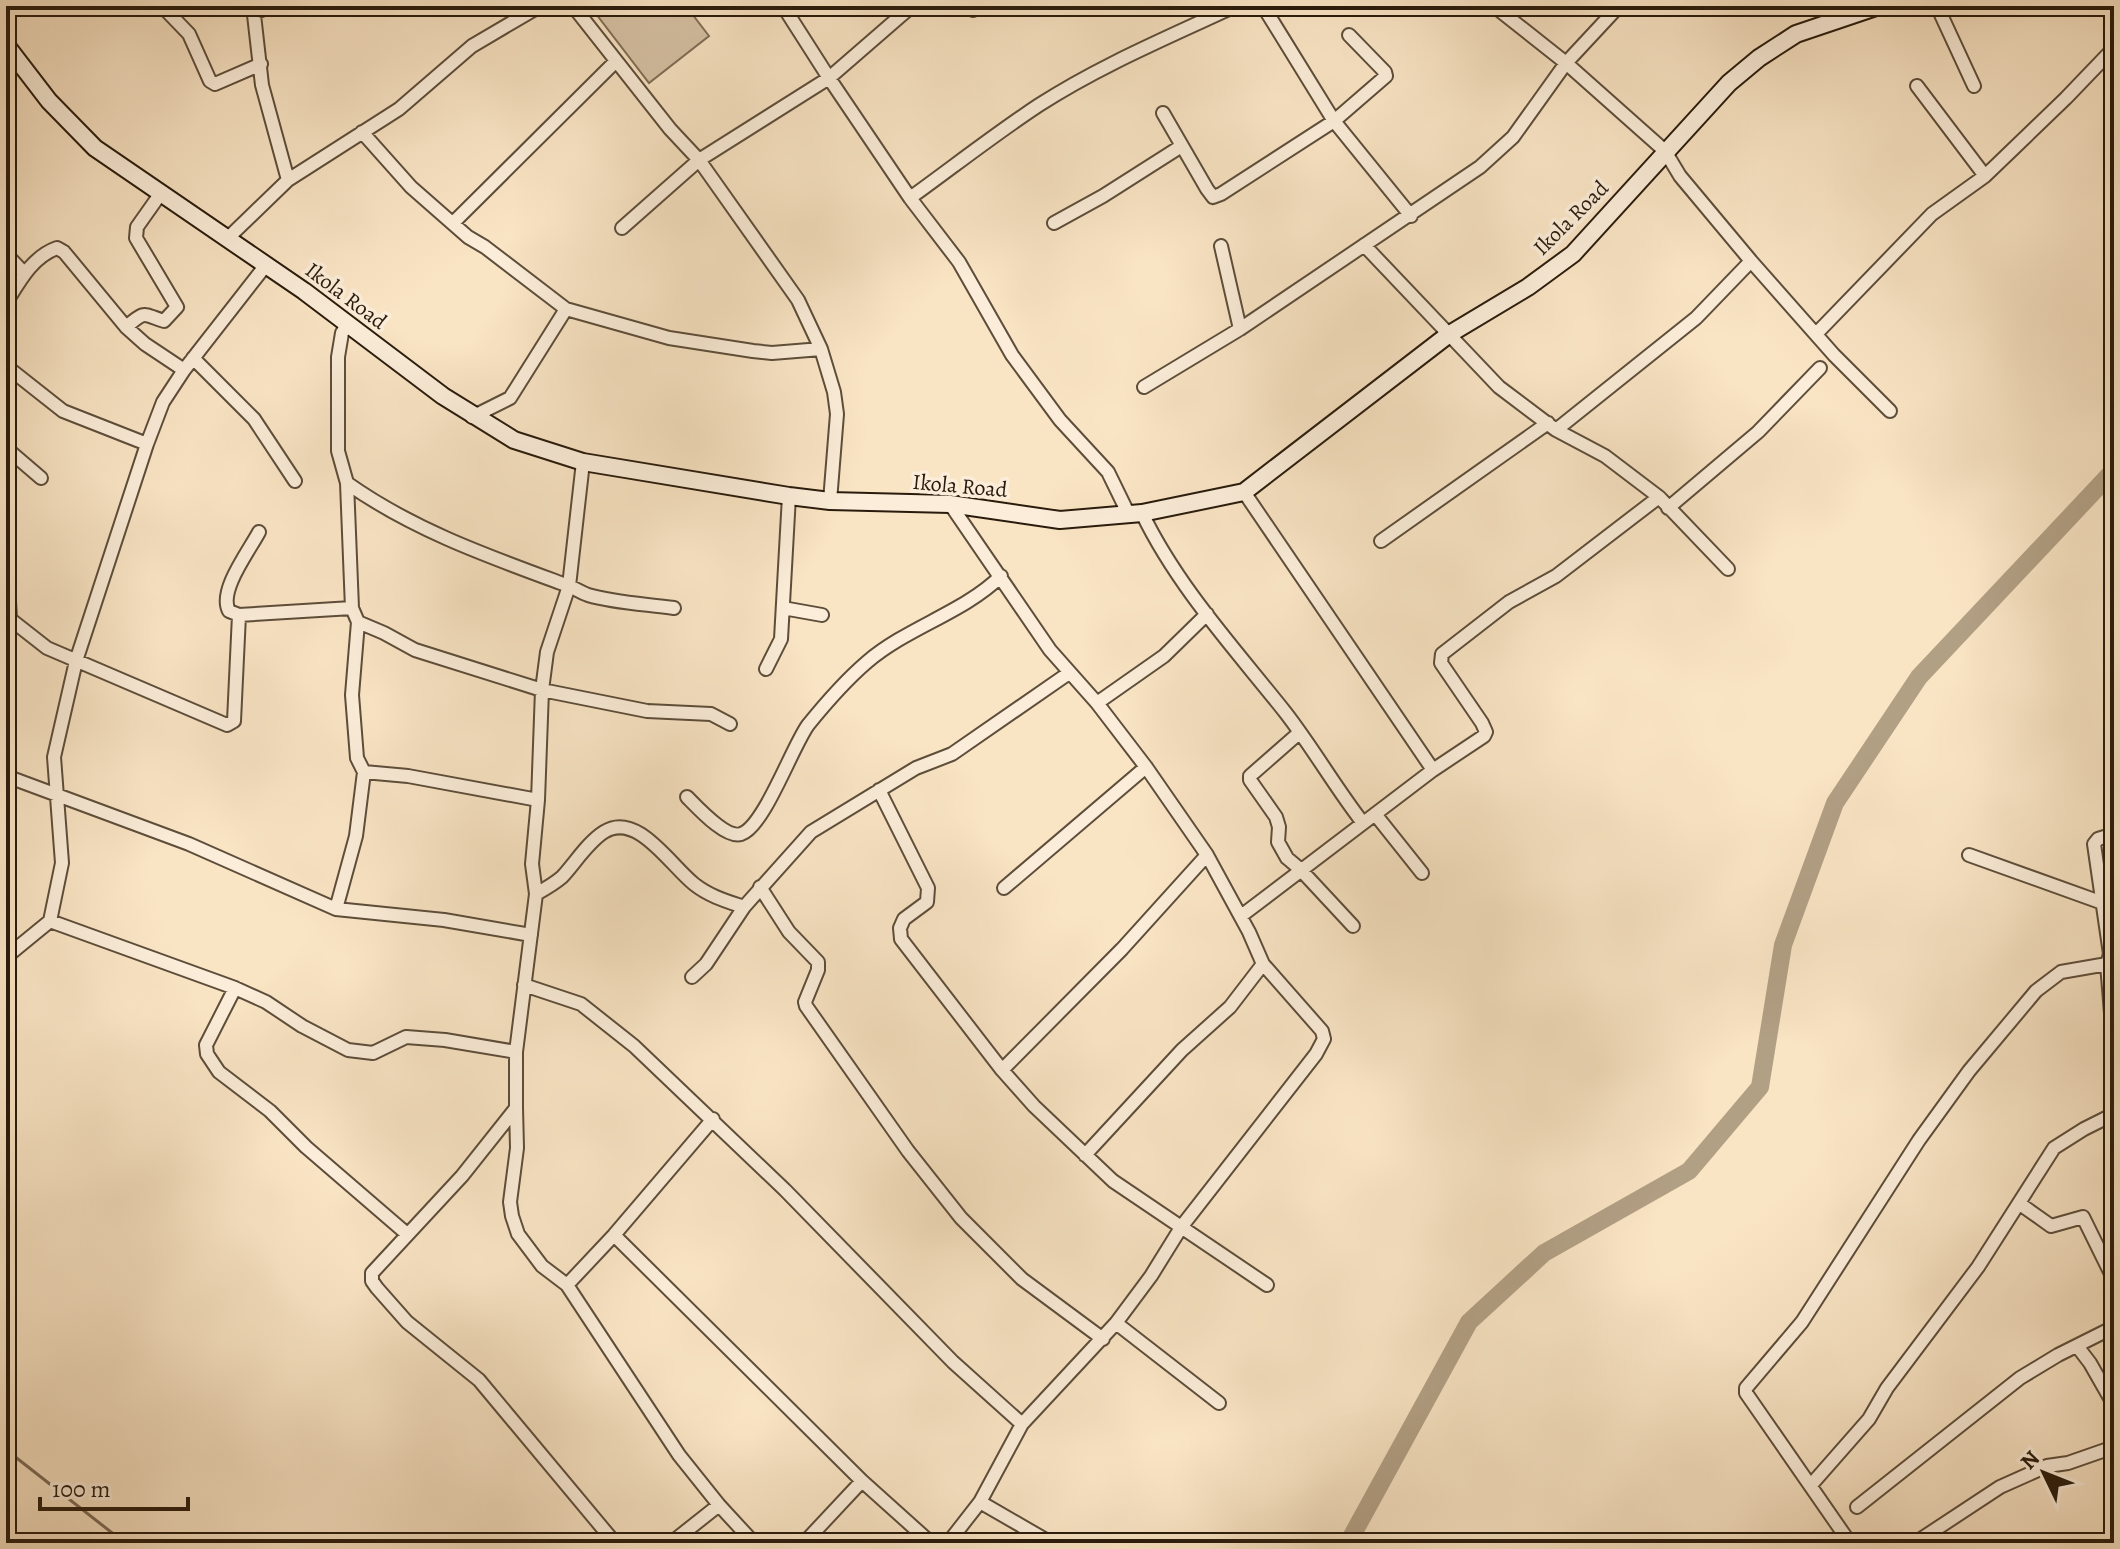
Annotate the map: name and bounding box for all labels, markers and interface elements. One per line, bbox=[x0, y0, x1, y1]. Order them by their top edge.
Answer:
street label: Ikola Road bbox=[1527, 174, 1615, 262]
street label: Ikola Road bbox=[299, 255, 393, 337]
street label: Ikola Road bbox=[911, 467, 1009, 505]
north arrow bbox=[2004, 1433, 2084, 1513]
text: N bbox=[2014, 1444, 2047, 1476]
scale bar bbox=[40, 1461, 188, 1511]
text: 100 m bbox=[52, 1473, 111, 1505]

